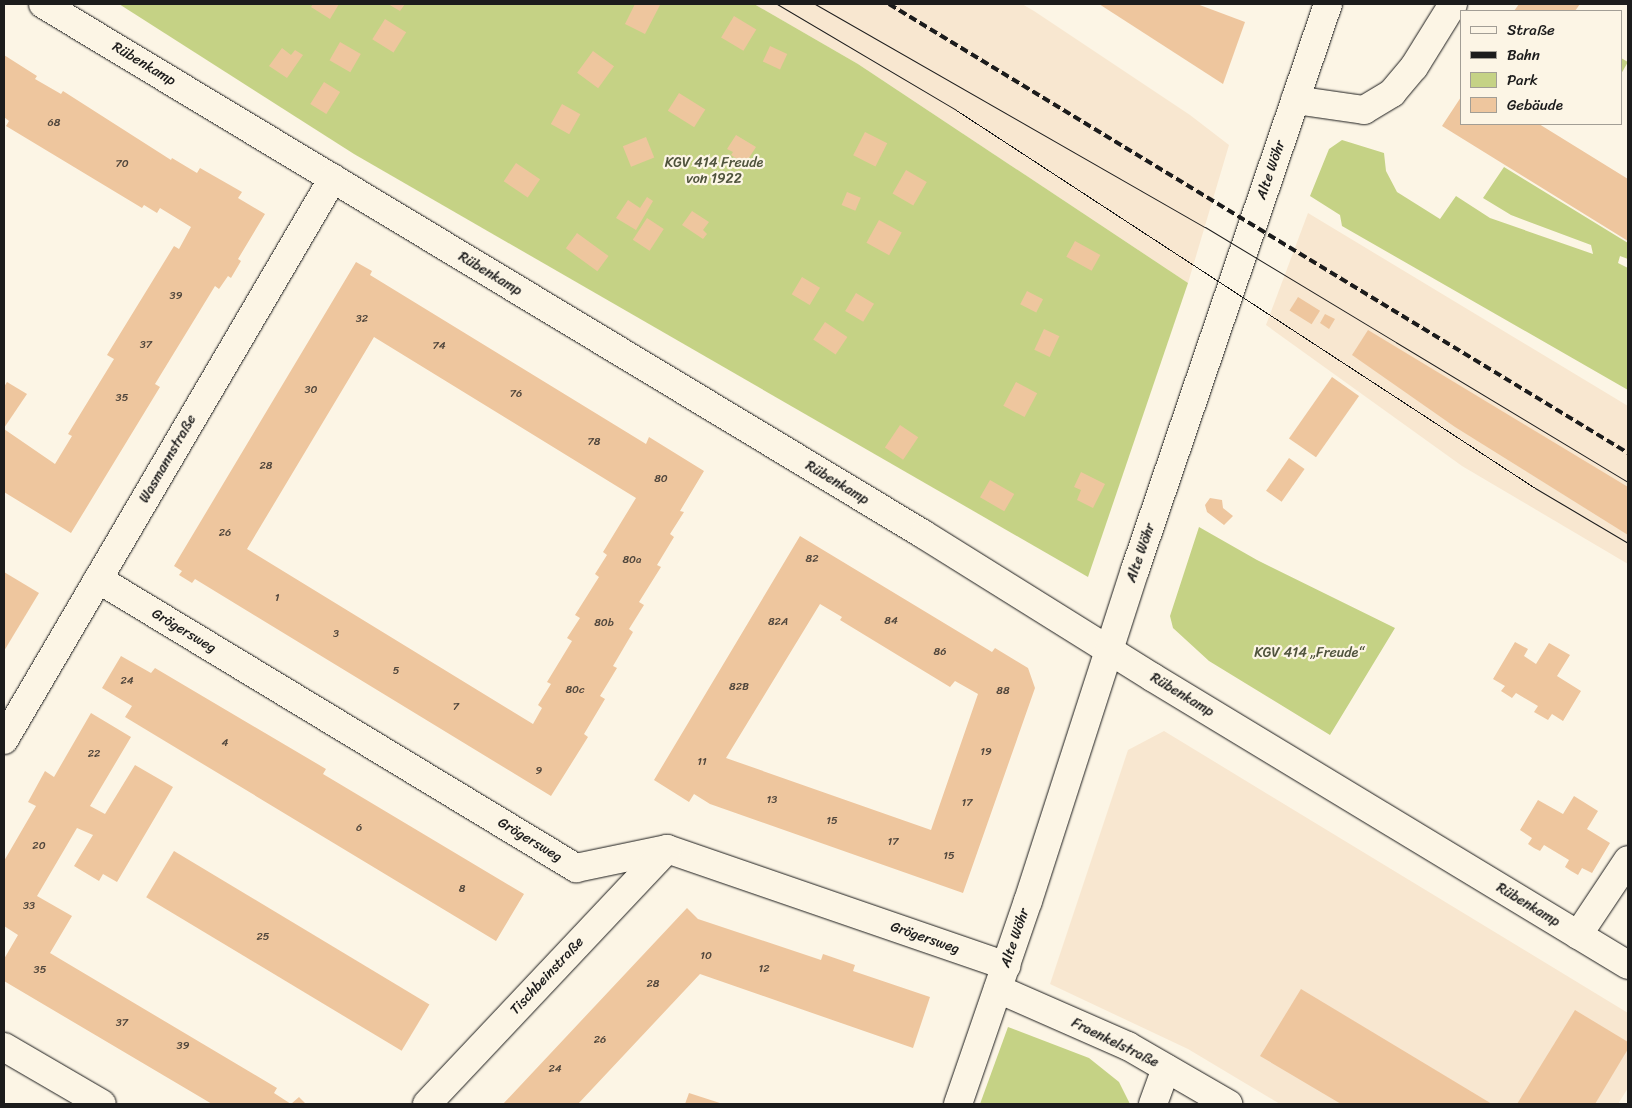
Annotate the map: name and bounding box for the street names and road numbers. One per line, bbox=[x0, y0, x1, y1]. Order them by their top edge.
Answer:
street label: Rübenkamp bbox=[109, 39, 179, 89]
street label: Alte Wöhr bbox=[1253, 138, 1289, 202]
street label: Rübenkamp bbox=[455, 249, 525, 299]
street label: Wasmannstraße bbox=[136, 412, 200, 506]
street label: Rübenkamp bbox=[802, 458, 872, 508]
street label: Alte Wöhr bbox=[1123, 521, 1159, 585]
street label: Grögersweg bbox=[149, 605, 219, 657]
street label: Rübenkamp bbox=[1147, 670, 1217, 720]
street label: Grögersweg bbox=[495, 814, 565, 866]
street label: Rübenkamp bbox=[1493, 880, 1563, 930]
street label: Alte Wöhr bbox=[997, 906, 1033, 970]
street label: Grögersweg bbox=[888, 918, 962, 958]
street label: Tischbeinstraße bbox=[507, 934, 587, 1018]
street label: Fraenkelstraße bbox=[1069, 1015, 1161, 1071]

